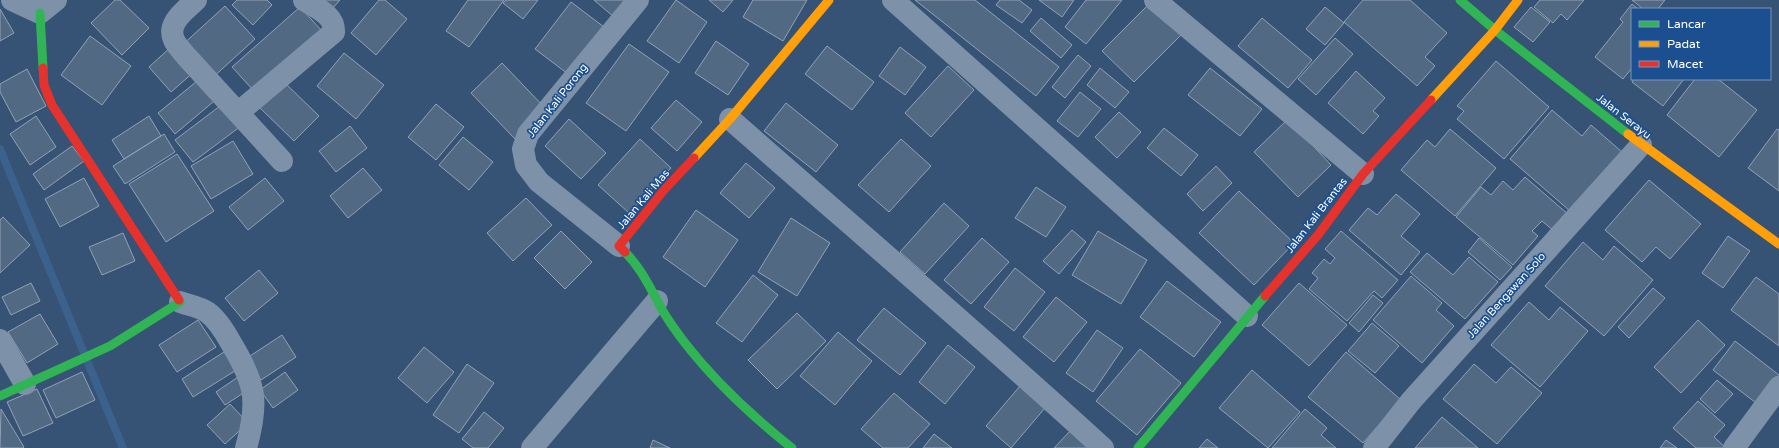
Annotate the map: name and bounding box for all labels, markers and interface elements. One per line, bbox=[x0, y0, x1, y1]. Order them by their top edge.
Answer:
legend bbox=[1631, 8, 1771, 80]
text: Lancar bbox=[1667, 17, 1706, 31]
text: Padat bbox=[1667, 37, 1701, 51]
text: Macet bbox=[1667, 57, 1703, 71]
street label: Jalan Kali Porong bbox=[525, 61, 590, 140]
street label: Jalan Serayu bbox=[1594, 91, 1654, 142]
street label: Jalan Kali Mas bbox=[615, 167, 672, 232]
street label: Jalan Kali Brantas bbox=[1283, 175, 1350, 256]
street label: Jalan Bengawan Solo bbox=[1465, 250, 1548, 341]

